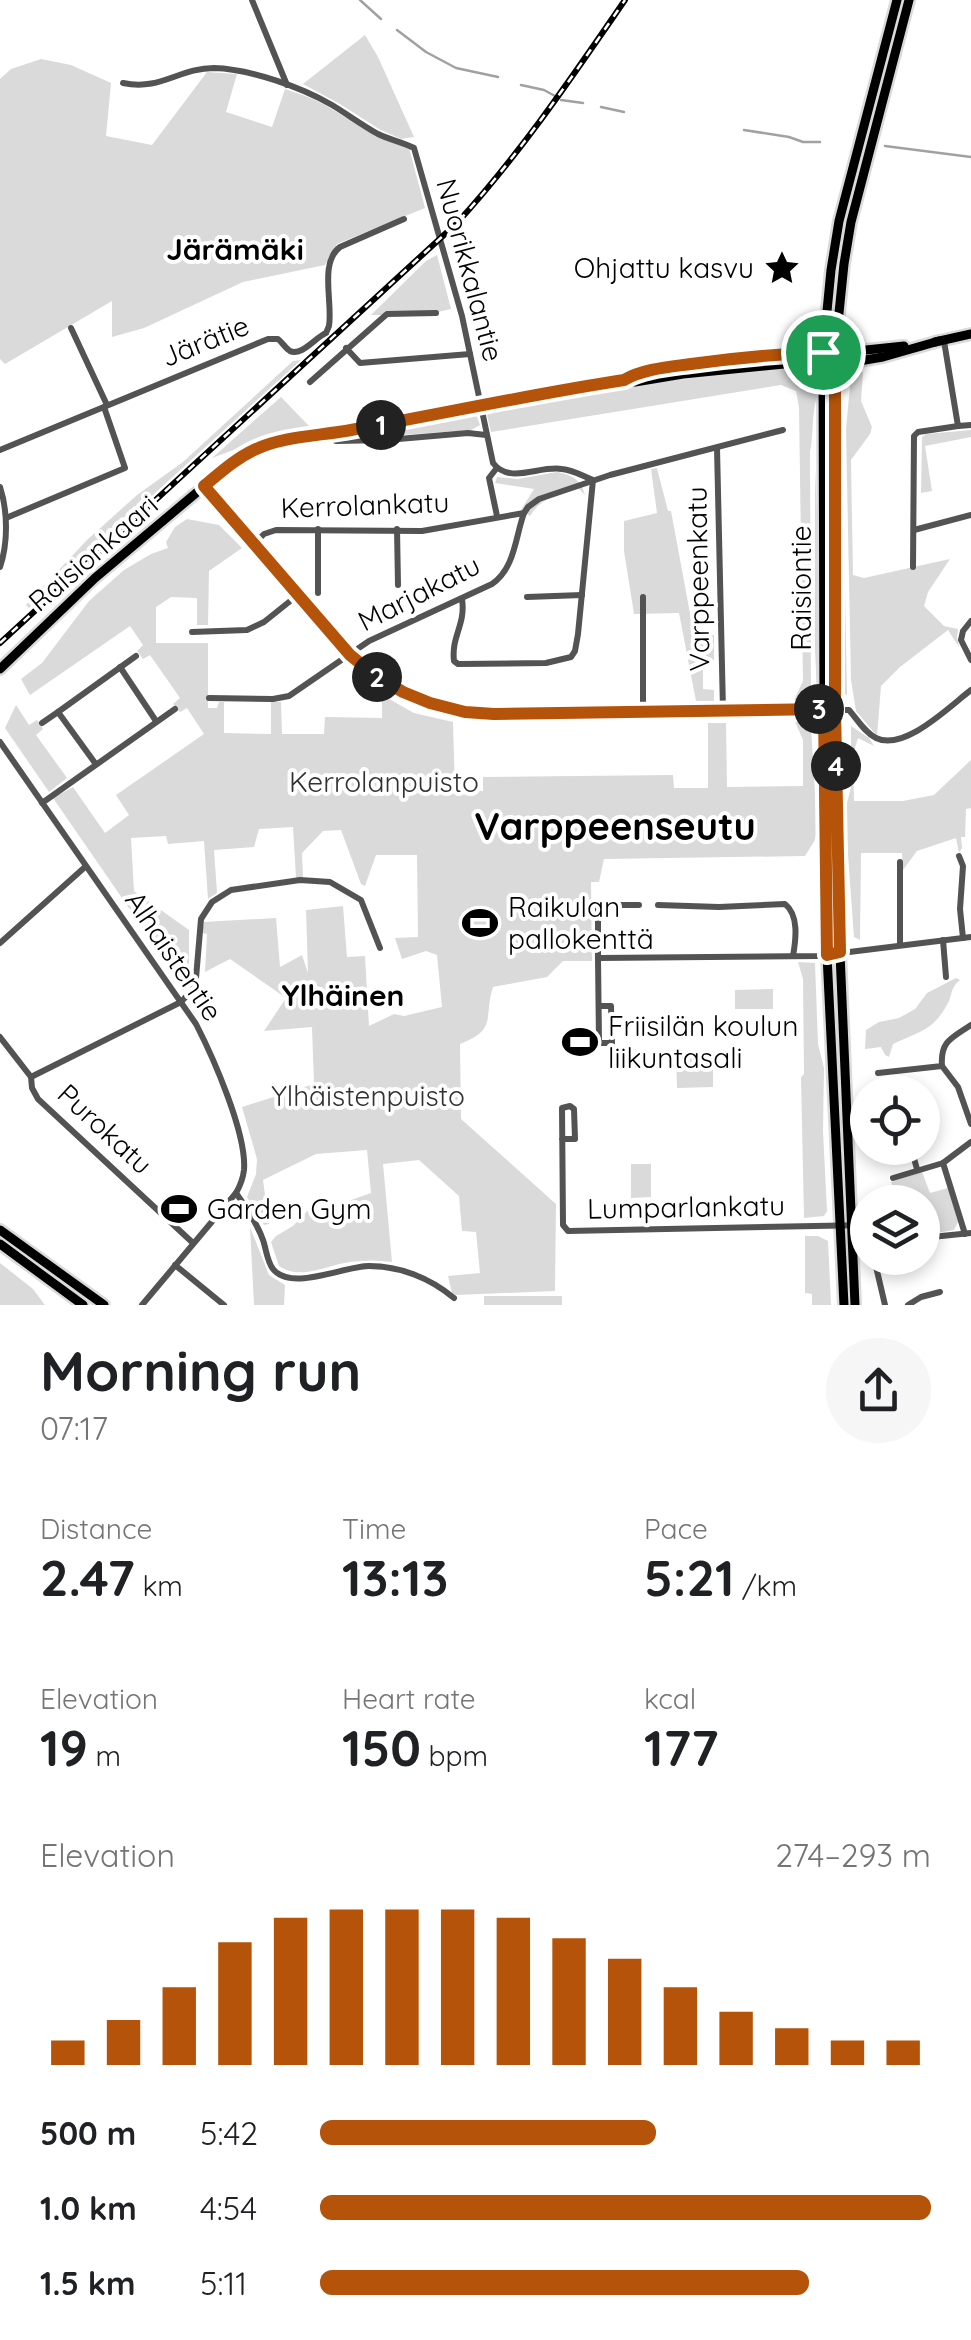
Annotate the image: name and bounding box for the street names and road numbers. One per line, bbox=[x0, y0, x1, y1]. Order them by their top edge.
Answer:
street label: Nuorikkalantie bbox=[429, 175, 512, 365]
street label: Järätie bbox=[156, 307, 254, 374]
street label: Kerrolankatu bbox=[280, 484, 450, 525]
street label: Varppeenkatu bbox=[678, 486, 717, 672]
street label: Raisionkaari bbox=[21, 487, 165, 618]
street label: Raisiontie bbox=[783, 525, 818, 651]
street label: Marjakatu bbox=[352, 547, 486, 638]
street label: Alhaistentie bbox=[118, 884, 231, 1027]
street label: Purokatu bbox=[51, 1076, 160, 1181]
street label: Lumparlankatu bbox=[587, 1187, 785, 1226]

